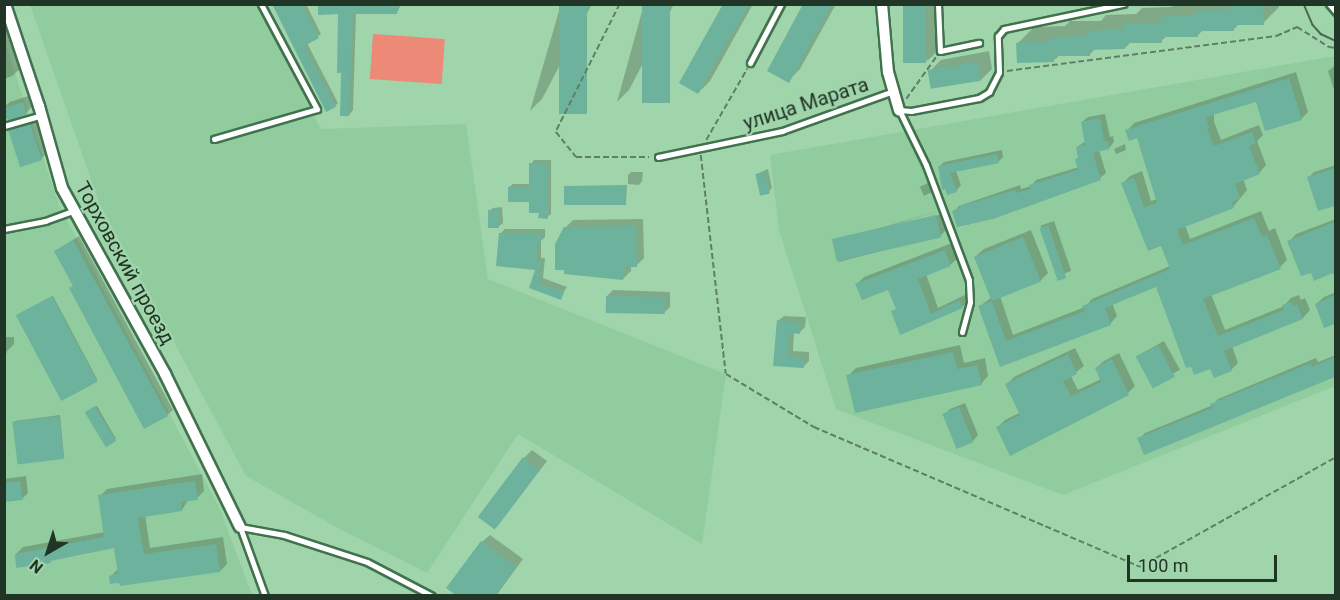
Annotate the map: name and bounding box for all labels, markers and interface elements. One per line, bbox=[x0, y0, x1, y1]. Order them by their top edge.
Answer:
street label: улица Марата bbox=[740, 72, 872, 136]
street label: Торховский проезд bbox=[70, 177, 180, 349]
north arrow bbox=[18, 522, 78, 582]
scale bar bbox=[1130, 543, 1280, 581]
text: N bbox=[26, 555, 47, 577]
text: 100 m bbox=[1138, 555, 1189, 576]

